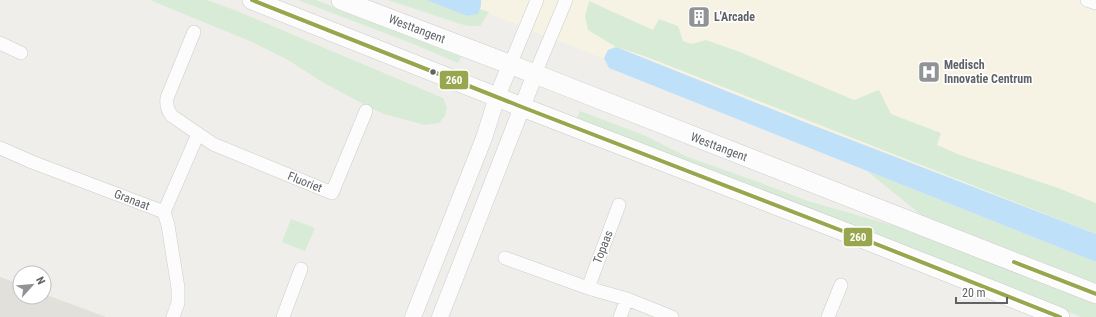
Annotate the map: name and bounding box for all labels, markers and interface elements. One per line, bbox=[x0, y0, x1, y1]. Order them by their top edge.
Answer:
building icon: L'Arcade bbox=[686, 4, 712, 30]
place label: L'Arcade bbox=[714, 10, 755, 24]
street label: Westtangent bbox=[387, 12, 448, 46]
place label: Medisch Innovatie Centrum bbox=[944, 58, 1032, 86]
hospital icon: Medisch Innovatie Centrum bbox=[916, 59, 942, 85]
unlabelled marker bbox=[428, 67, 438, 77]
line badge: 260 bbox=[439, 70, 469, 90]
text: 260 bbox=[446, 74, 463, 87]
street label: Westtangent bbox=[689, 130, 750, 164]
street label: Fluoriet bbox=[286, 169, 325, 195]
street label: Granaat bbox=[112, 187, 152, 213]
line badge: 260 bbox=[843, 227, 873, 247]
street label: Topaas bbox=[590, 228, 616, 266]
text: 260 bbox=[850, 231, 867, 244]
north arrow bbox=[12, 265, 52, 305]
text: N bbox=[33, 275, 48, 287]
scale bar bbox=[956, 279, 1007, 305]
text: 20 m bbox=[962, 286, 986, 300]

